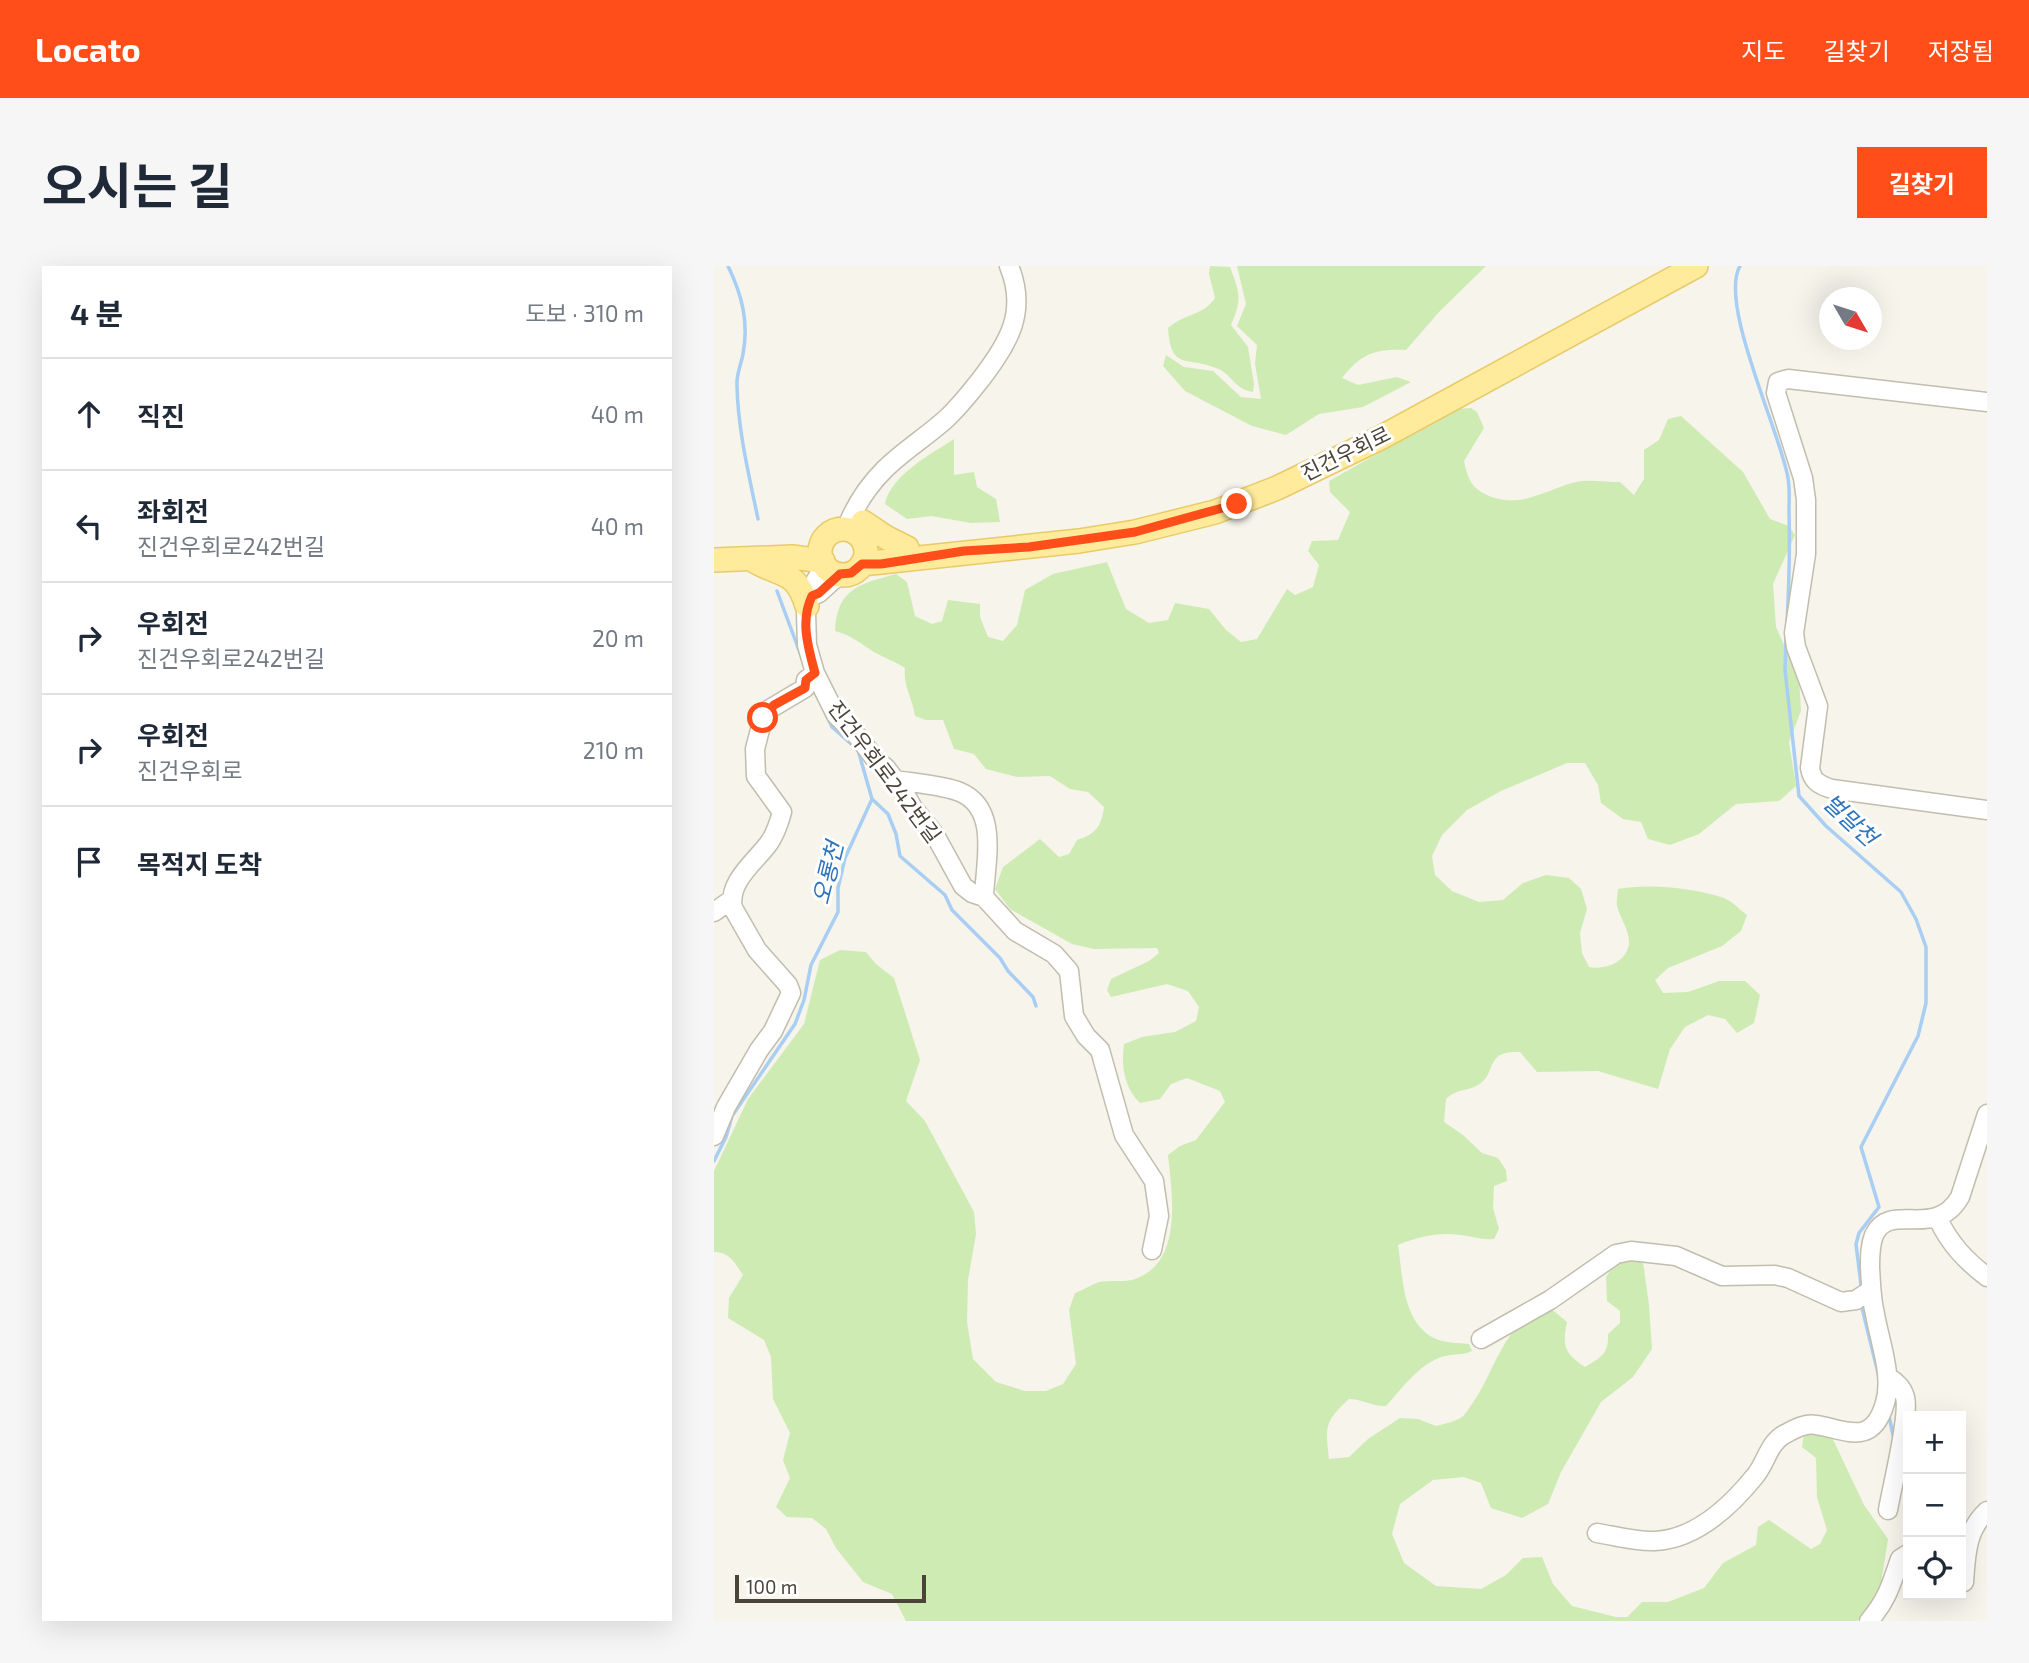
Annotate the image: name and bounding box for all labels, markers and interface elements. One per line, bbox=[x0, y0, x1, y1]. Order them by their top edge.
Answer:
text: Locato bbox=[35, 29, 141, 69]
text: 지도 bbox=[1741, 36, 1786, 65]
text: 길찾기 bbox=[1824, 36, 1890, 65]
text: 저장됨 bbox=[1928, 36, 1994, 65]
button: 길찾기 bbox=[1857, 147, 1987, 218]
text: 오시는 길 bbox=[42, 155, 233, 214]
north arrow bbox=[1819, 287, 1882, 350]
text: 4 분 bbox=[70, 295, 123, 331]
text: 도보 · 310 m bbox=[525, 299, 644, 327]
icon: ahead bbox=[70, 395, 108, 433]
text: 직진 bbox=[137, 400, 185, 431]
text: 40 m bbox=[591, 400, 644, 428]
street label: 진건우회로 bbox=[1296, 420, 1394, 485]
route end bbox=[1221, 488, 1252, 519]
text: 좌회전 bbox=[137, 495, 209, 526]
icon: left bbox=[70, 507, 108, 545]
text: 40 m bbox=[591, 512, 644, 540]
text: 진건우회로242번길 bbox=[137, 532, 325, 560]
text: 우회전 bbox=[137, 607, 209, 638]
icon: right bbox=[70, 619, 108, 657]
text: 20 m bbox=[592, 624, 644, 652]
text: 진건우회로242번길 bbox=[137, 644, 325, 672]
street label: 진건우회로242번길 bbox=[824, 695, 947, 847]
route start bbox=[747, 702, 778, 733]
text: 우회전 bbox=[137, 719, 209, 750]
icon: right bbox=[70, 731, 108, 769]
text: 210 m bbox=[583, 736, 644, 764]
text: 진건우회로 bbox=[137, 756, 243, 784]
water label: 벌말천 bbox=[1818, 787, 1886, 853]
water label: 오룡천 bbox=[806, 836, 849, 907]
icon: arrive bbox=[70, 843, 108, 881]
text: 목적지 도착 bbox=[137, 848, 262, 879]
map controls bbox=[1903, 1411, 1966, 1600]
button: + bbox=[1903, 1411, 1966, 1474]
button: − bbox=[1903, 1474, 1966, 1537]
button: locate bbox=[1903, 1537, 1966, 1600]
scale bar bbox=[735, 1572, 926, 1604]
text: 100 m bbox=[746, 1575, 797, 1598]

